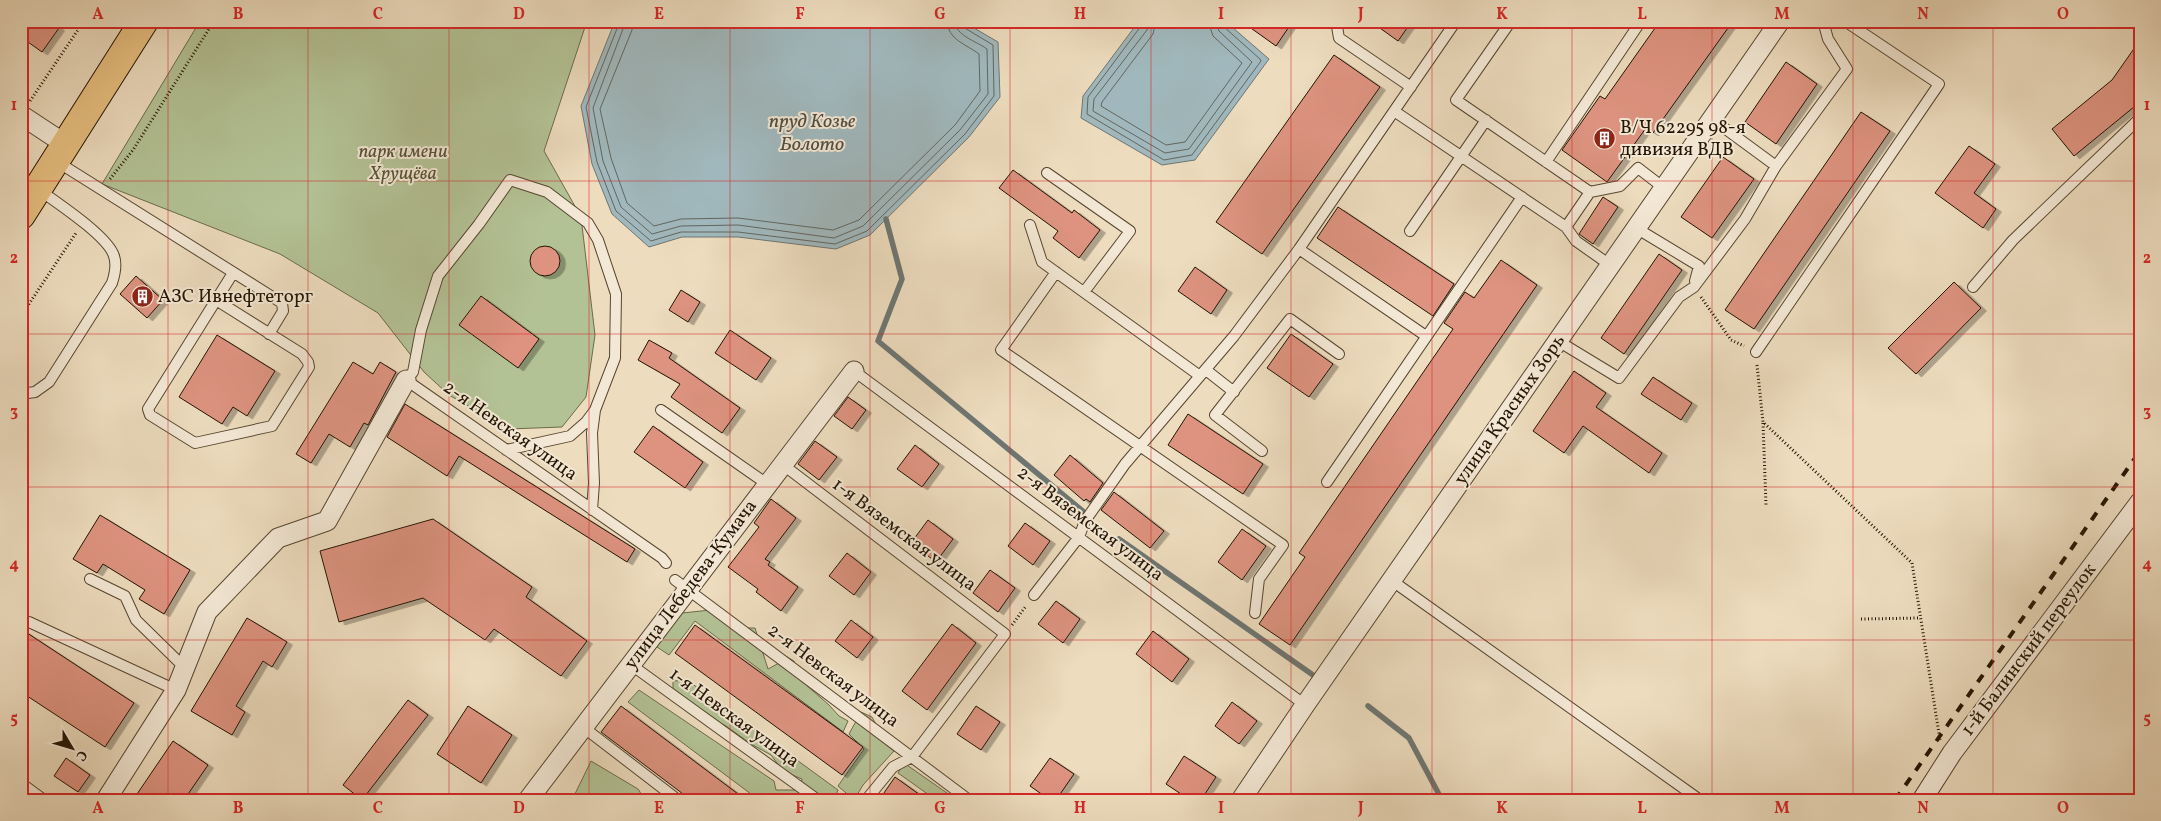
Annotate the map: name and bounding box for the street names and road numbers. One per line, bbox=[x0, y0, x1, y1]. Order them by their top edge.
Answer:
street label: улица Красных Зорь bbox=[1448, 329, 1572, 491]
street label: 2-я Невская улица bbox=[437, 375, 583, 487]
street label: 2-я Вяземская улица bbox=[1011, 460, 1169, 588]
street label: 1-я Вяземская улица bbox=[826, 472, 982, 598]
street label: улица Лебедева-Кумача bbox=[618, 495, 764, 675]
street label: 1-й Балинский переулок bbox=[1955, 558, 2103, 742]
street label: 2-я Невская улица bbox=[762, 618, 904, 734]
street label: 1-я Невская улица bbox=[663, 662, 805, 774]

